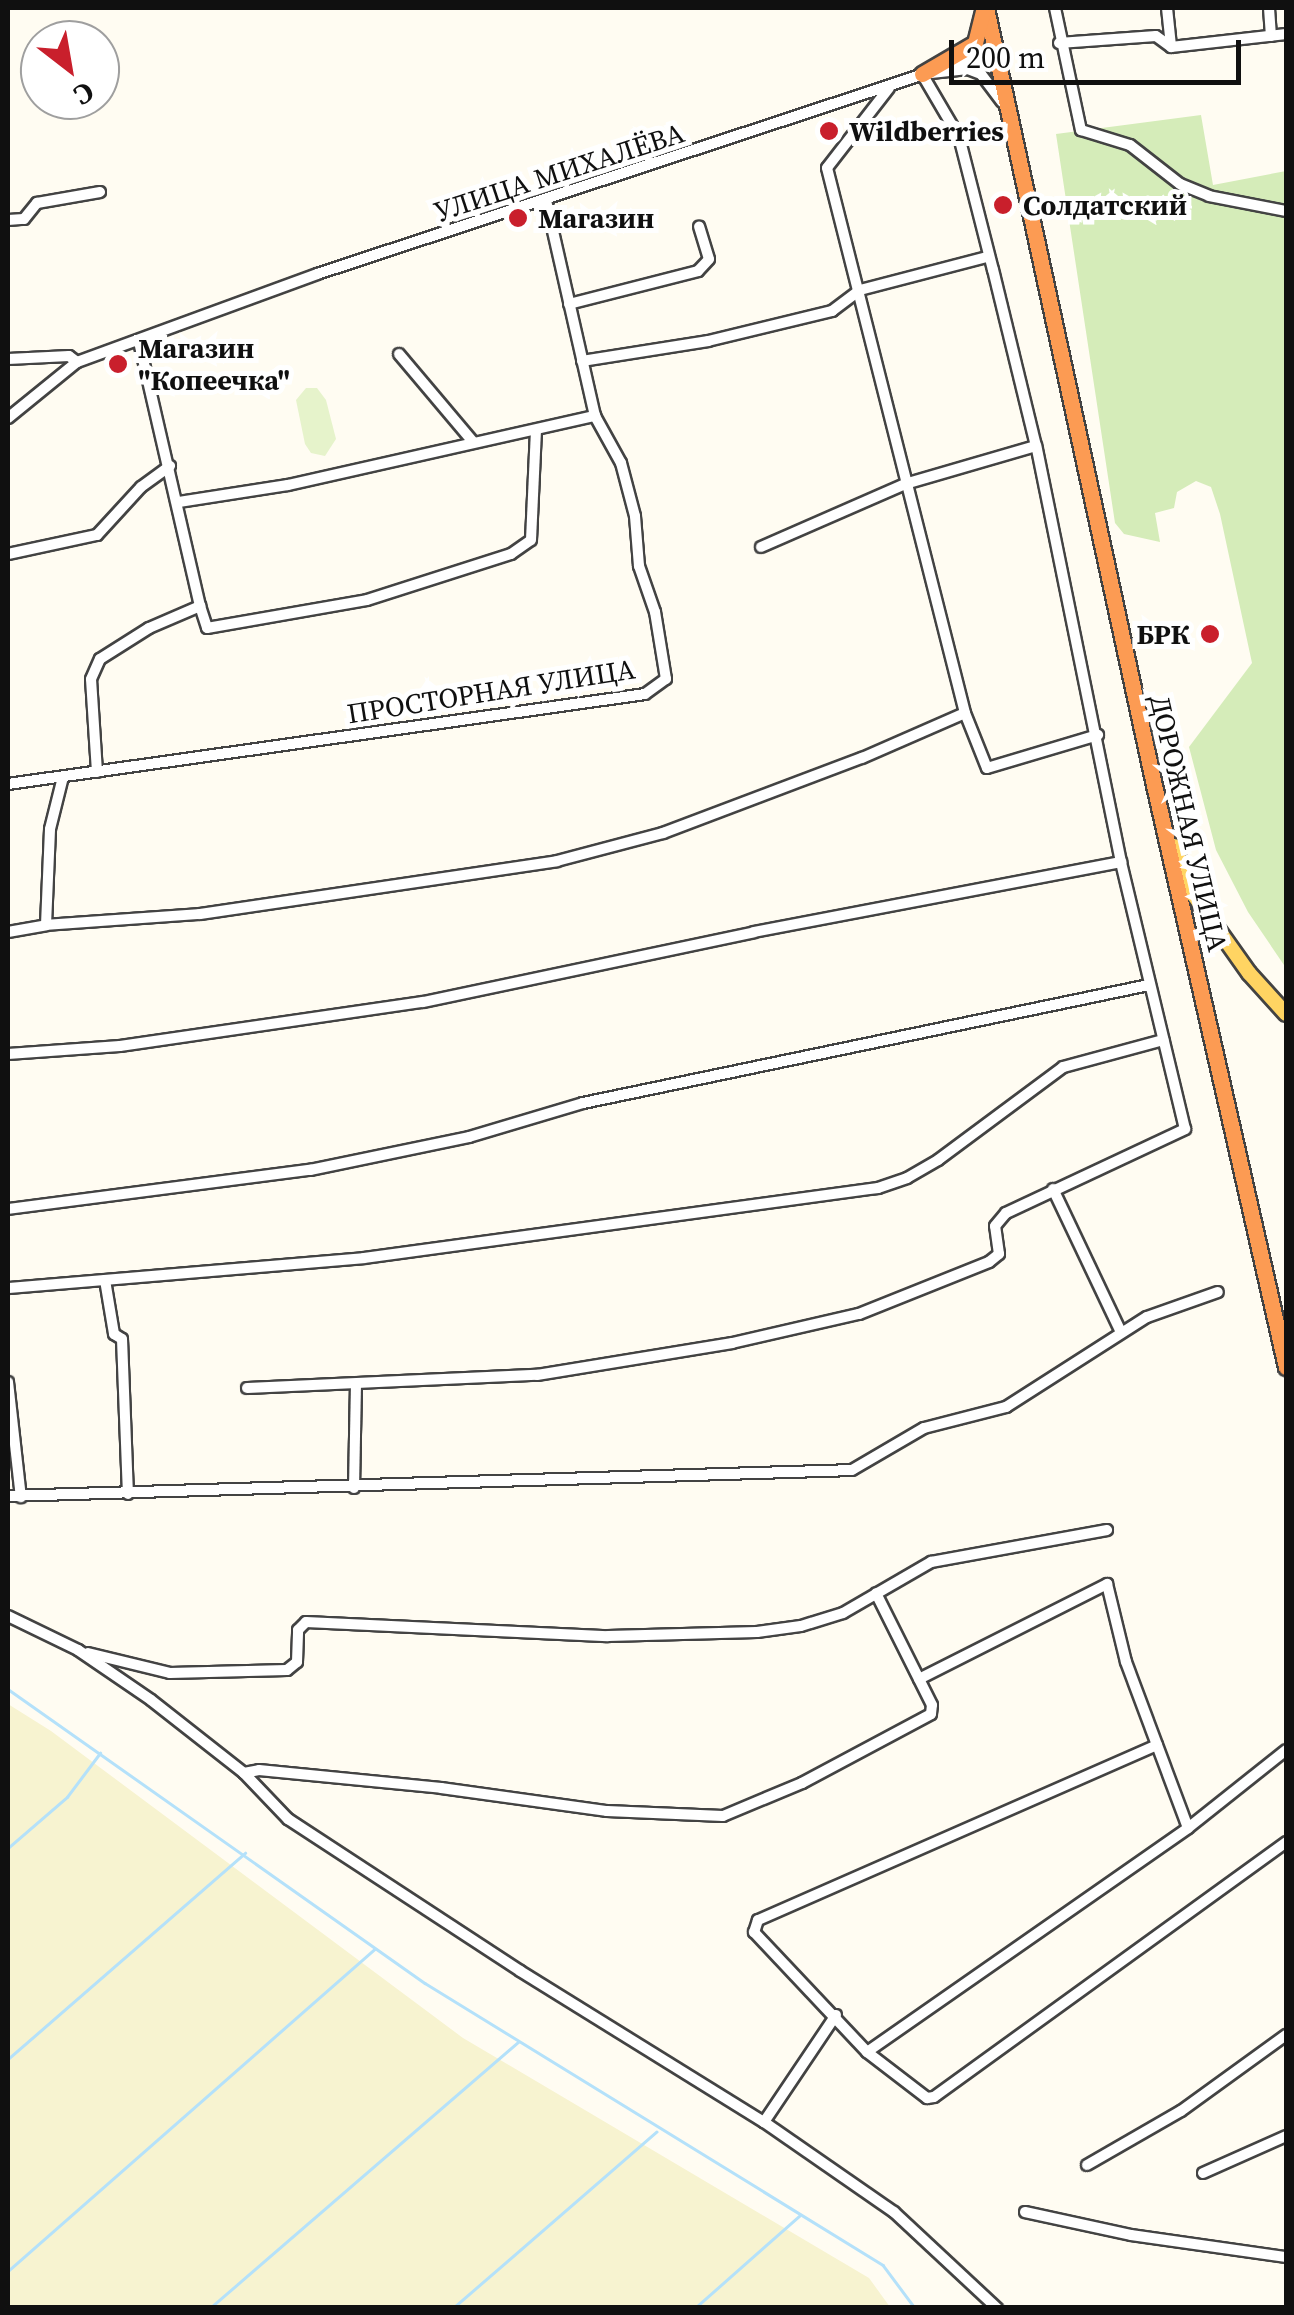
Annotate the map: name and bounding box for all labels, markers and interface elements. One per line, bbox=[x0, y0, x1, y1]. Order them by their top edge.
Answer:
north arrow bbox=[20, 20, 120, 120]
scale bar bbox=[954, 20, 1246, 82]
text: 200 m bbox=[966, 37, 1045, 78]
text: С bbox=[67, 73, 102, 115]
place label: Wildberries bbox=[849, 114, 1004, 148]
street label: УЛИЦА МИХАЛЁВА bbox=[430, 116, 688, 228]
marker: Wildberries bbox=[818, 120, 840, 142]
place label: Солдатский bbox=[1023, 188, 1187, 222]
marker: Солдатский bbox=[992, 194, 1014, 216]
place label: Магазин bbox=[538, 201, 654, 235]
marker: Магазин bbox=[507, 207, 529, 229]
place label: Магазин "Копеечка" bbox=[138, 331, 290, 397]
marker: Магазин "Копеечка" bbox=[107, 353, 129, 375]
place label: БРК bbox=[1137, 617, 1190, 651]
marker: БРК bbox=[1199, 623, 1221, 645]
street label: ПРОСТОРНАЯ УЛИЦА bbox=[344, 652, 638, 730]
street label: ДОРОЖНАЯ УЛИЦА bbox=[1143, 691, 1235, 955]

